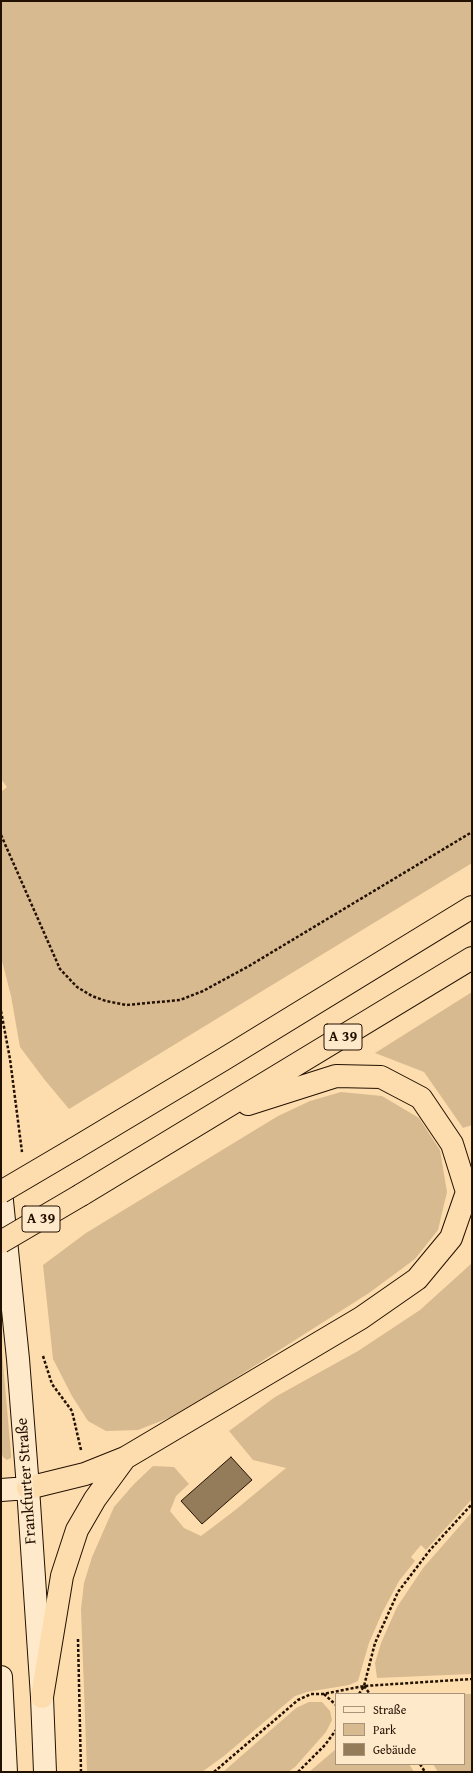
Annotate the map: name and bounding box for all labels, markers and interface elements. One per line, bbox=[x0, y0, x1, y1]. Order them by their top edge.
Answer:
road number: A 39 bbox=[324, 1024, 362, 1050]
road number: A 39 bbox=[22, 1206, 60, 1232]
street label: Frankfurter Straße bbox=[13, 1417, 41, 1545]
legend bbox=[335, 1693, 465, 1765]
text: Straße bbox=[373, 1701, 406, 1718]
text: Park bbox=[373, 1721, 396, 1738]
text: Gebäude bbox=[373, 1741, 416, 1758]

